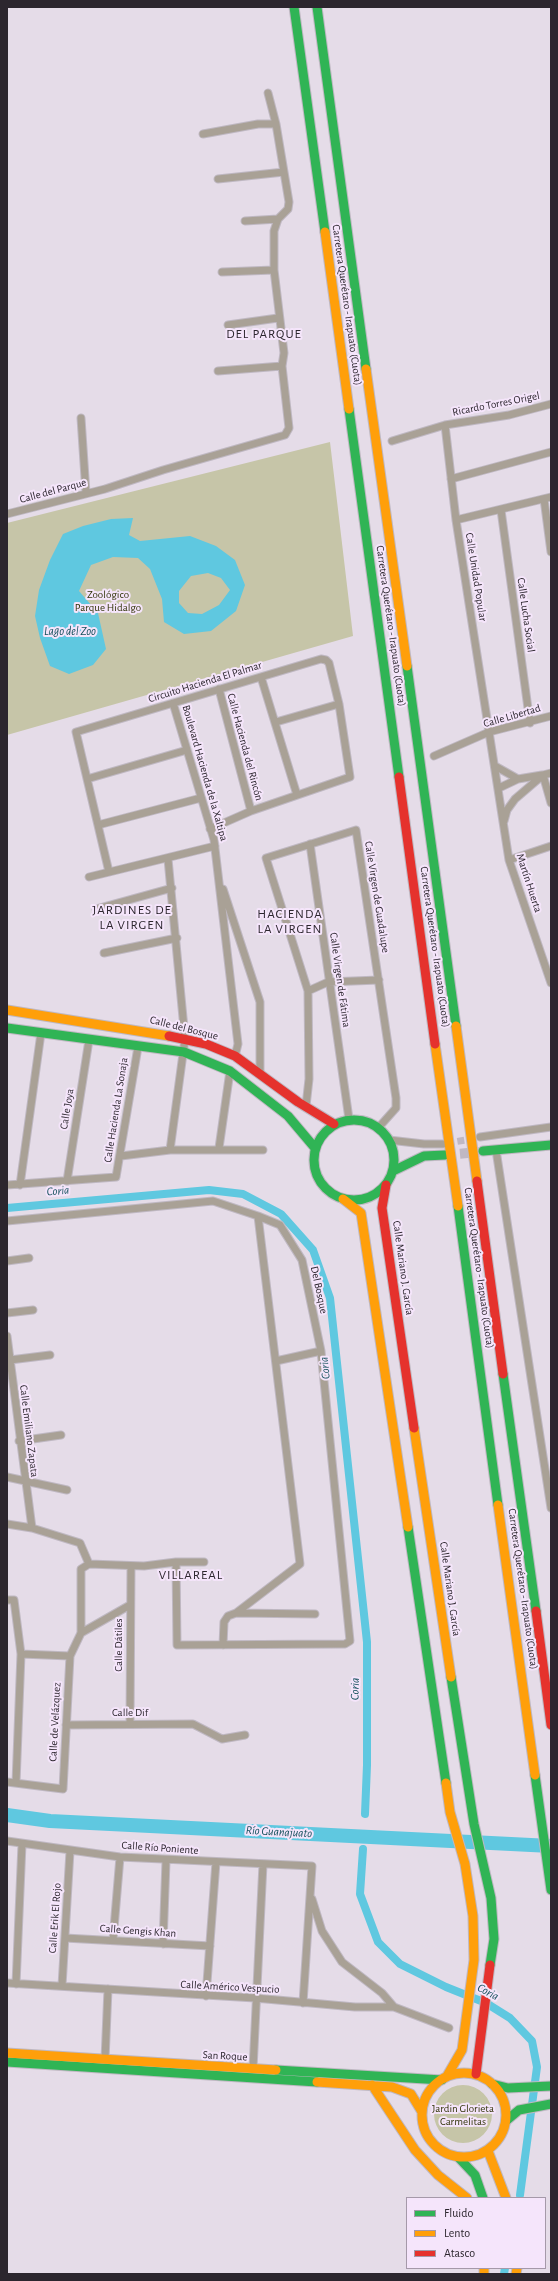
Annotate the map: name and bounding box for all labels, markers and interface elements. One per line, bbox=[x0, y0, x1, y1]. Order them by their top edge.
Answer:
street label: Carretera Querétaro - Irapuato (Cuota) bbox=[329, 224, 365, 386]
district label: DEL PARQUE bbox=[226, 326, 302, 342]
street label: Ricardo Torres Origel bbox=[451, 389, 541, 419]
street label: Calle del Parque bbox=[18, 476, 88, 506]
street label: Calle Unidad Popular bbox=[462, 532, 490, 622]
street label: Carretera Querétaro - Irapuato (Cuota) bbox=[373, 545, 409, 707]
street label: Calle Lucha Social bbox=[514, 577, 538, 653]
park label: Zoológico Parque Hidalgo bbox=[75, 588, 141, 614]
water label: Lago del Zoo bbox=[44, 624, 96, 638]
street label: Circuito Hacienda El Palmar bbox=[147, 658, 263, 706]
street label: Calle Hacienda del Rincón bbox=[224, 692, 266, 802]
street label: Calle Libertad bbox=[482, 702, 542, 730]
street label: Boulevard Hacienda de la Xaltipa bbox=[179, 703, 231, 843]
street label: Calle Virgen de Guadalupe bbox=[362, 840, 392, 954]
street label: Martín Huerta bbox=[513, 852, 545, 914]
street label: Carretera Querétaro - Irapuato (Cuota) bbox=[417, 866, 453, 1028]
district label: JARDINES DE LA VIRGEN bbox=[92, 902, 172, 933]
district label: HACIENDA LA VIRGEN bbox=[257, 906, 323, 937]
street label: Calle Virgen de Fátima bbox=[327, 932, 353, 1028]
street label: Calle del Bosque bbox=[148, 1013, 220, 1043]
street label: Calle Hacienda La Sonaja bbox=[101, 1057, 131, 1163]
street label: Calle Joya bbox=[57, 1088, 77, 1130]
water label: Coria bbox=[46, 1183, 70, 1199]
street label: Carretera Querétaro - Irapuato (Cuota) bbox=[461, 1187, 497, 1349]
street label: Calle Mariano J. García bbox=[390, 1220, 416, 1316]
street label: Del Bosque bbox=[308, 1265, 330, 1315]
water label: Coria bbox=[317, 1356, 333, 1380]
street label: Calle Emiliano Zapata bbox=[17, 1384, 41, 1478]
street label: Carretera Querétaro - Irapuato (Cuota) bbox=[505, 1508, 541, 1670]
street label: Calle Mariano J. García bbox=[437, 1541, 463, 1637]
district label: VILLAREAL bbox=[159, 1567, 223, 1583]
street label: Calle Dátiles bbox=[112, 1618, 126, 1672]
water label: Coria bbox=[348, 1678, 362, 1700]
street label: Calle de Velázquez bbox=[46, 1682, 64, 1762]
street label: Calle Dif bbox=[112, 1706, 148, 1720]
water label: Río Guanajuato bbox=[245, 1823, 313, 1841]
street label: Calle Río Poniente bbox=[121, 1839, 199, 1857]
street label: Calle Erik El Rojo bbox=[46, 1882, 64, 1954]
street label: Calle Gengis Khan bbox=[99, 1922, 177, 1940]
street label: Calle Américo Vespucio bbox=[180, 1978, 280, 1996]
water label: Coria bbox=[475, 1980, 501, 2004]
street label: San Roque bbox=[202, 2048, 248, 2064]
park label: Jardin Glorieta Carmelitas bbox=[432, 2102, 494, 2128]
legend bbox=[406, 2197, 546, 2269]
text: Fluido bbox=[444, 2207, 473, 2219]
text: Lento bbox=[444, 2227, 470, 2239]
text: Atasco bbox=[444, 2247, 475, 2259]

